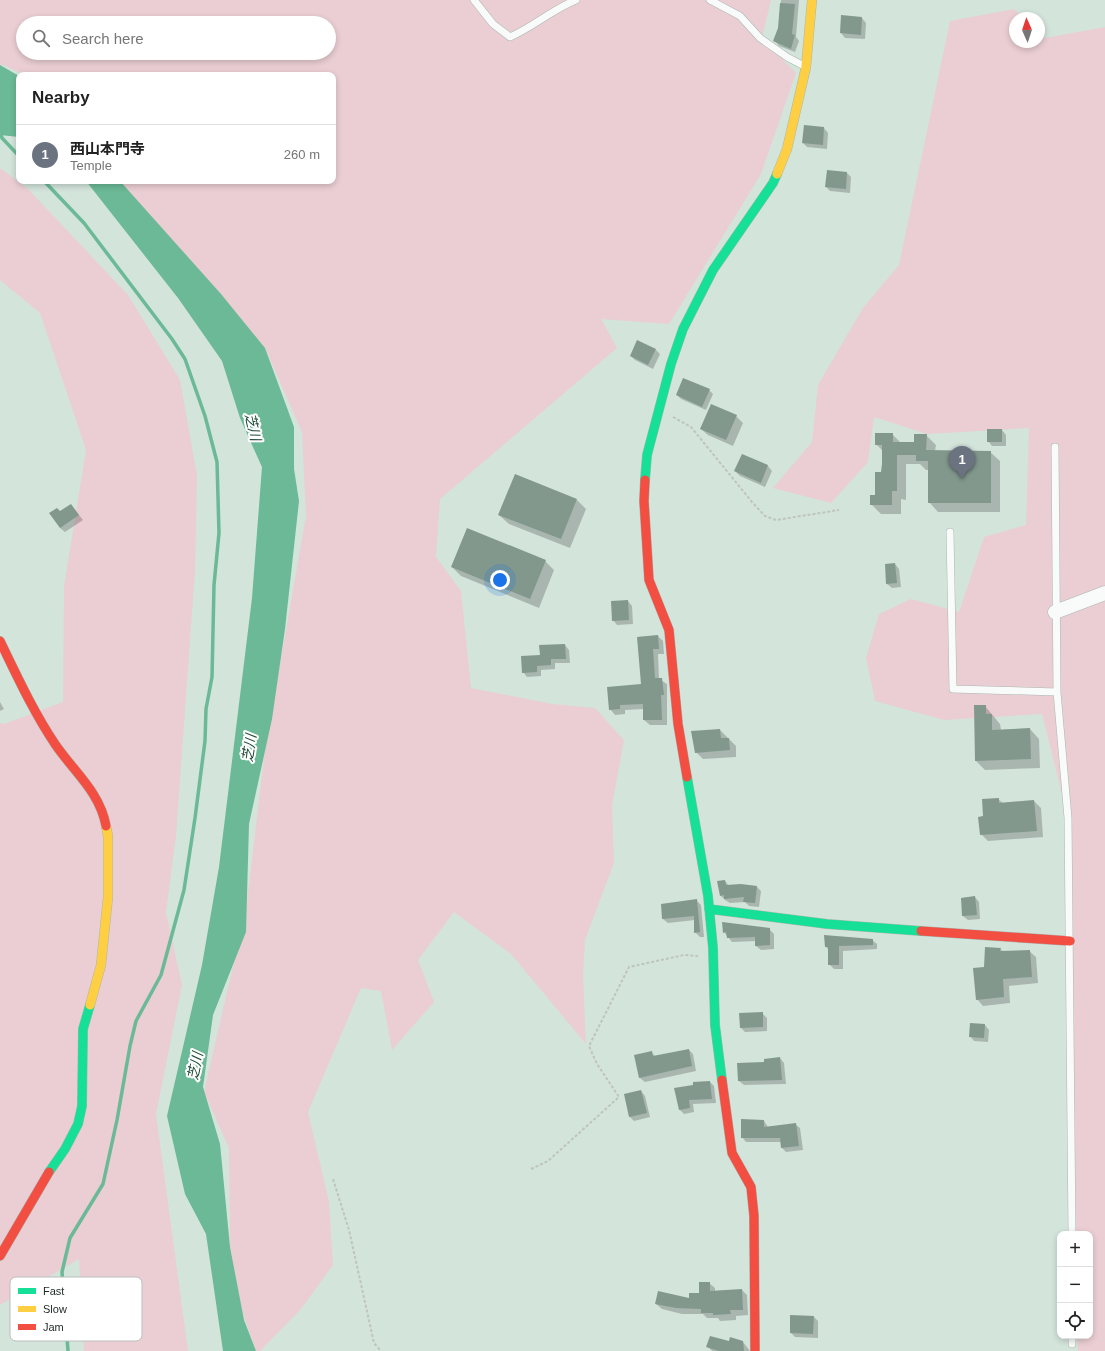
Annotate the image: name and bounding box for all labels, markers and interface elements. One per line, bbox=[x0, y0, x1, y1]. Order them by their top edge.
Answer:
north arrow bbox=[1009, 12, 1045, 48]
search box bbox=[16, 16, 336, 60]
icon: search bbox=[30, 27, 52, 49]
text: Search here bbox=[62, 30, 144, 47]
text: Nearby bbox=[32, 88, 90, 107]
text: 西山本門寺 bbox=[70, 140, 145, 157]
text: 1 bbox=[41, 147, 49, 162]
text: 260 m bbox=[284, 147, 320, 162]
text: Temple bbox=[70, 158, 112, 173]
water label: 芝川 bbox=[242, 412, 264, 444]
pin: 1 bbox=[949, 446, 975, 479]
your location bbox=[490, 570, 510, 590]
water label: 芝川 bbox=[239, 731, 259, 763]
water label: 芝川 bbox=[184, 1049, 206, 1081]
map controls bbox=[1057, 1231, 1093, 1339]
button: + bbox=[1057, 1231, 1093, 1267]
button: − bbox=[1057, 1267, 1093, 1303]
legend bbox=[10, 1277, 142, 1341]
text: Fast bbox=[43, 1285, 64, 1297]
text: Slow bbox=[43, 1303, 67, 1315]
button: locate bbox=[1057, 1303, 1093, 1339]
text: Jam bbox=[43, 1321, 64, 1333]

